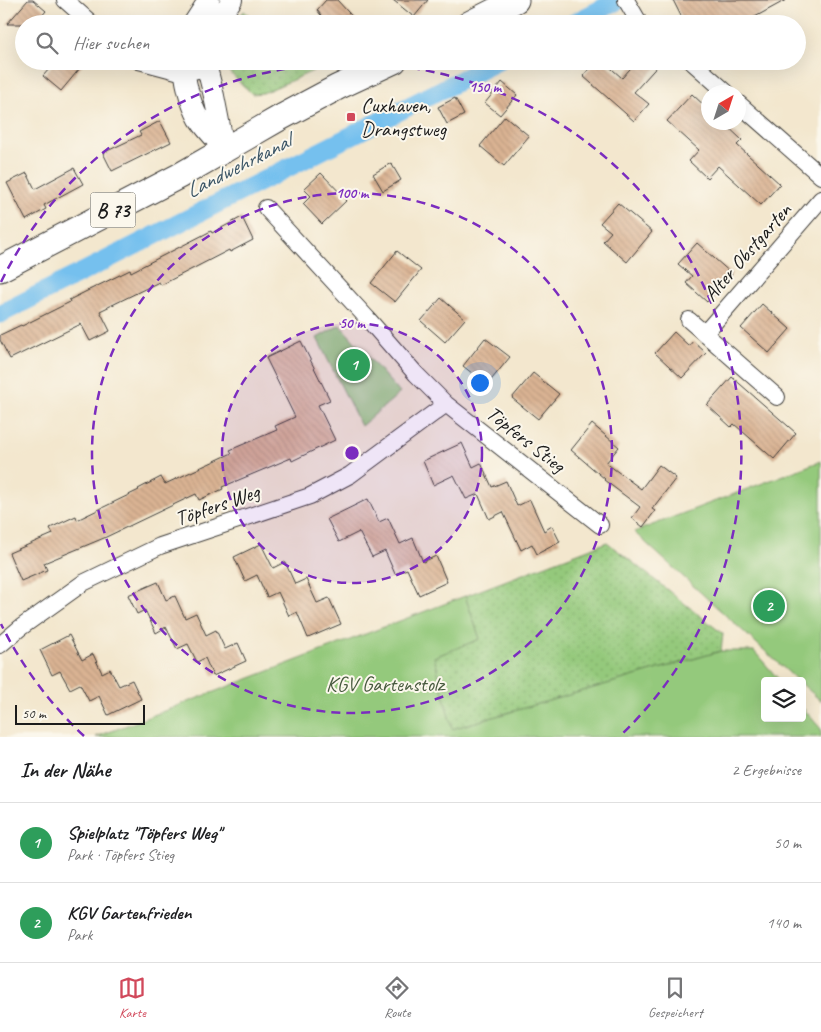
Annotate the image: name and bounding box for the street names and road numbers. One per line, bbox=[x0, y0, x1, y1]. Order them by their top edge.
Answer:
road number: B 73 bbox=[90, 192, 136, 228]
street label: Alter Obstgarten bbox=[697, 197, 797, 306]
street label: Töpfers Stieg bbox=[481, 400, 572, 479]
street label: Töpfers Weg bbox=[172, 478, 264, 531]

